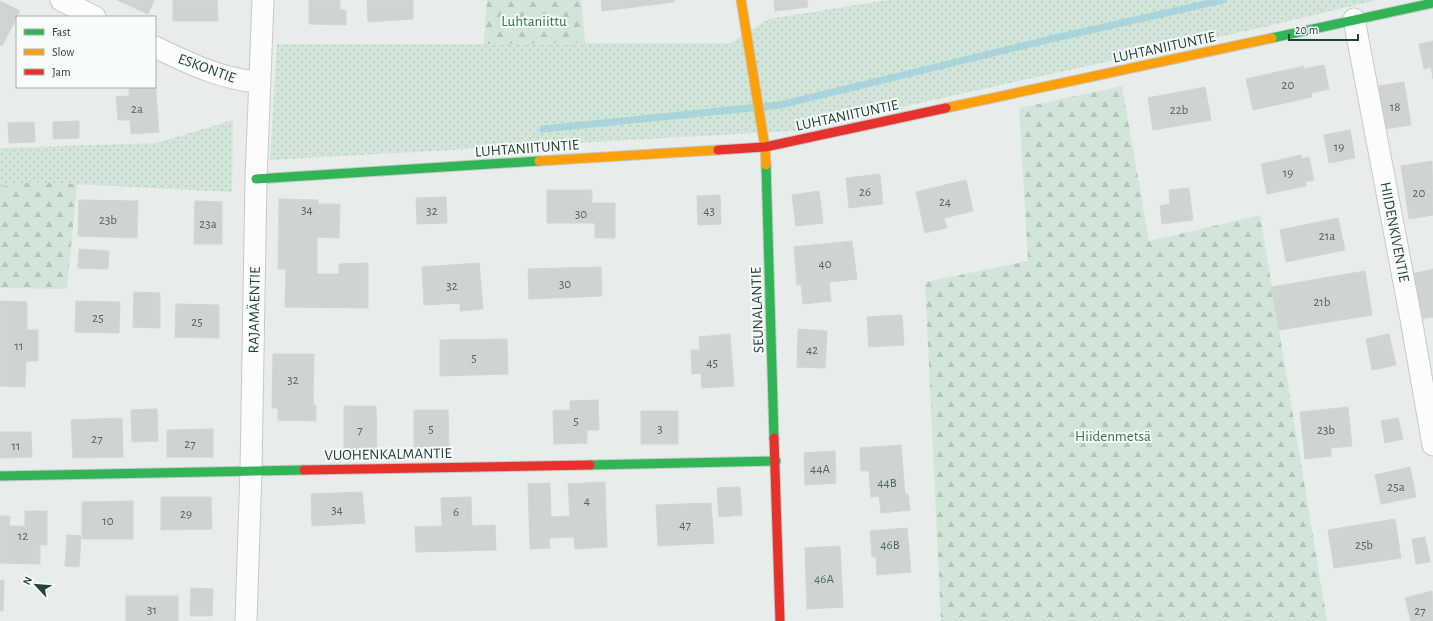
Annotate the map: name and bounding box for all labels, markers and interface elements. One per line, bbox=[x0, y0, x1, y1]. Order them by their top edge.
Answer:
park label: Luhtaniittu bbox=[501, 14, 567, 29]
legend bbox=[16, 16, 156, 88]
scale bar bbox=[1289, 16, 1358, 42]
text: 20 m bbox=[1295, 24, 1318, 36]
text: Fast bbox=[52, 26, 71, 38]
street label: LUHTANIITUNTIE bbox=[1112, 29, 1217, 66]
text: Slow bbox=[52, 46, 74, 58]
street label: ESKONTIE bbox=[176, 51, 238, 86]
text: Jam bbox=[52, 66, 71, 78]
house number: 20 bbox=[1282, 79, 1295, 92]
street label: LUHTANIITUNTIE bbox=[795, 97, 900, 134]
house number: 18 bbox=[1390, 101, 1400, 114]
house number: 2a bbox=[131, 103, 143, 116]
house number: 22b bbox=[1170, 104, 1189, 117]
street label: LUHTANIITUNTIE bbox=[474, 137, 580, 160]
house number: 19 bbox=[1334, 141, 1344, 154]
house number: 19 bbox=[1283, 167, 1293, 180]
street label: HIIDENKIVENTIE bbox=[1377, 181, 1412, 283]
house number: 26 bbox=[859, 186, 871, 199]
house number: 20 bbox=[1413, 187, 1426, 200]
house number: 24 bbox=[939, 196, 951, 209]
house number: 34 bbox=[301, 204, 313, 217]
house number: 32 bbox=[426, 205, 438, 218]
house number: 43 bbox=[703, 205, 715, 218]
house number: 30 bbox=[575, 208, 587, 221]
house number: 23b bbox=[99, 214, 117, 227]
house number: 23a bbox=[199, 218, 217, 231]
house number: 21a bbox=[1319, 230, 1335, 243]
house number: 40 bbox=[818, 258, 832, 271]
street label: RAJAMÄENTIE bbox=[245, 267, 263, 353]
street label: SEUNALANTIE bbox=[749, 267, 766, 353]
house number: 30 bbox=[559, 278, 571, 291]
house number: 32 bbox=[446, 280, 458, 293]
house number: 21b bbox=[1313, 296, 1331, 309]
house number: 25 bbox=[92, 312, 104, 325]
house number: 25 bbox=[191, 316, 203, 329]
house number: 11 bbox=[15, 340, 23, 353]
house number: 42 bbox=[806, 344, 818, 357]
house number: 5 bbox=[471, 352, 477, 365]
house number: 45 bbox=[706, 357, 718, 370]
house number: 32 bbox=[287, 374, 299, 387]
house number: 5 bbox=[573, 415, 579, 428]
house number: 5 bbox=[428, 423, 434, 436]
house number: 3 bbox=[657, 423, 663, 436]
house number: 7 bbox=[357, 424, 363, 437]
house number: 23b bbox=[1317, 424, 1335, 437]
park label: Hiidenmetsä bbox=[1075, 429, 1151, 444]
house number: 27 bbox=[91, 433, 103, 446]
house number: 27 bbox=[184, 438, 196, 451]
house number: 11 bbox=[12, 440, 20, 453]
street label: VUOHENKALMANTIE bbox=[324, 446, 452, 463]
house number: 44A bbox=[810, 463, 830, 476]
house number: 44B bbox=[877, 477, 897, 490]
house number: 25a bbox=[1387, 481, 1405, 494]
house number: 4 bbox=[584, 495, 590, 508]
house number: 34 bbox=[331, 504, 343, 517]
house number: 6 bbox=[453, 506, 459, 519]
house number: 29 bbox=[180, 508, 192, 521]
house number: 10 bbox=[102, 515, 114, 528]
house number: 47 bbox=[679, 519, 691, 532]
house number: 12 bbox=[18, 530, 28, 543]
house number: 46B bbox=[880, 539, 900, 552]
house number: 25b bbox=[1355, 539, 1373, 552]
north arrow bbox=[16, 565, 56, 605]
house number: 46A bbox=[814, 573, 834, 586]
text: N bbox=[21, 575, 34, 587]
house number: 31 bbox=[147, 604, 157, 617]
house number: 27 bbox=[1414, 605, 1426, 618]

